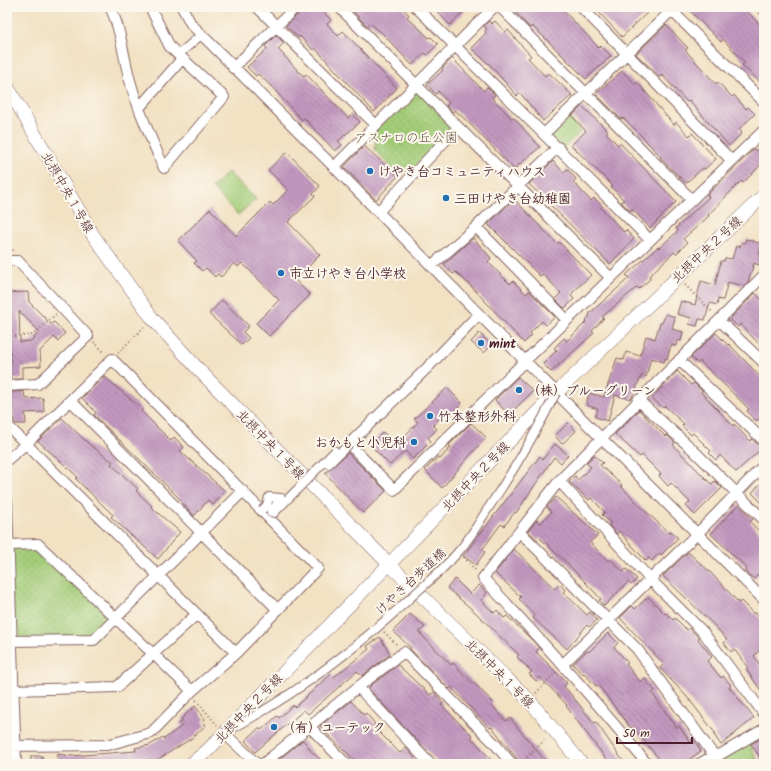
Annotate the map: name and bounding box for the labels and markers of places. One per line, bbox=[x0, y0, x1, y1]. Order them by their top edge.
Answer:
place label: けやき台コミュニティハウス bbox=[378, 162, 545, 183]
marker: けやき台コミュニティハウス bbox=[365, 166, 375, 176]
place label: 三田けやき台幼稚園 bbox=[454, 189, 571, 210]
marker: 三田けやき台幼稚園 bbox=[441, 193, 451, 203]
place label: 市立けやき台小学校 bbox=[289, 264, 406, 285]
marker: 市立けやき台小学校 bbox=[276, 268, 286, 278]
place label: mint bbox=[489, 334, 516, 355]
marker: mint bbox=[476, 338, 486, 348]
place label: （株）ブルーグリーン bbox=[527, 381, 656, 402]
marker: （株）ブルーグリーン bbox=[514, 385, 524, 395]
place label: 竹本整形外科 bbox=[438, 407, 517, 428]
marker: 竹本整形外科 bbox=[425, 411, 435, 421]
place label: おかもと小児科 bbox=[315, 433, 407, 454]
marker: おかもと小児科 bbox=[409, 437, 419, 447]
place label: （有）ユーテック bbox=[282, 718, 385, 739]
marker: （有）ユーテック bbox=[269, 722, 279, 732]

